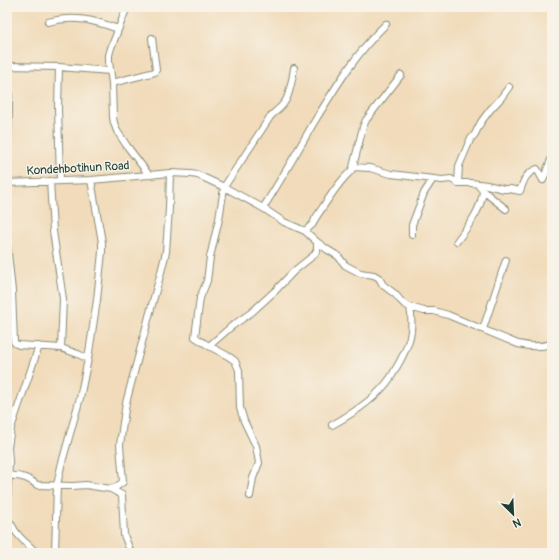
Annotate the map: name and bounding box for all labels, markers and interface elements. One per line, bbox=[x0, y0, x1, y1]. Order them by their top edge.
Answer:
street label: Kondehbotihun Road bbox=[26, 158, 130, 179]
north arrow bbox=[493, 494, 533, 534]
text: N bbox=[510, 515, 523, 530]

